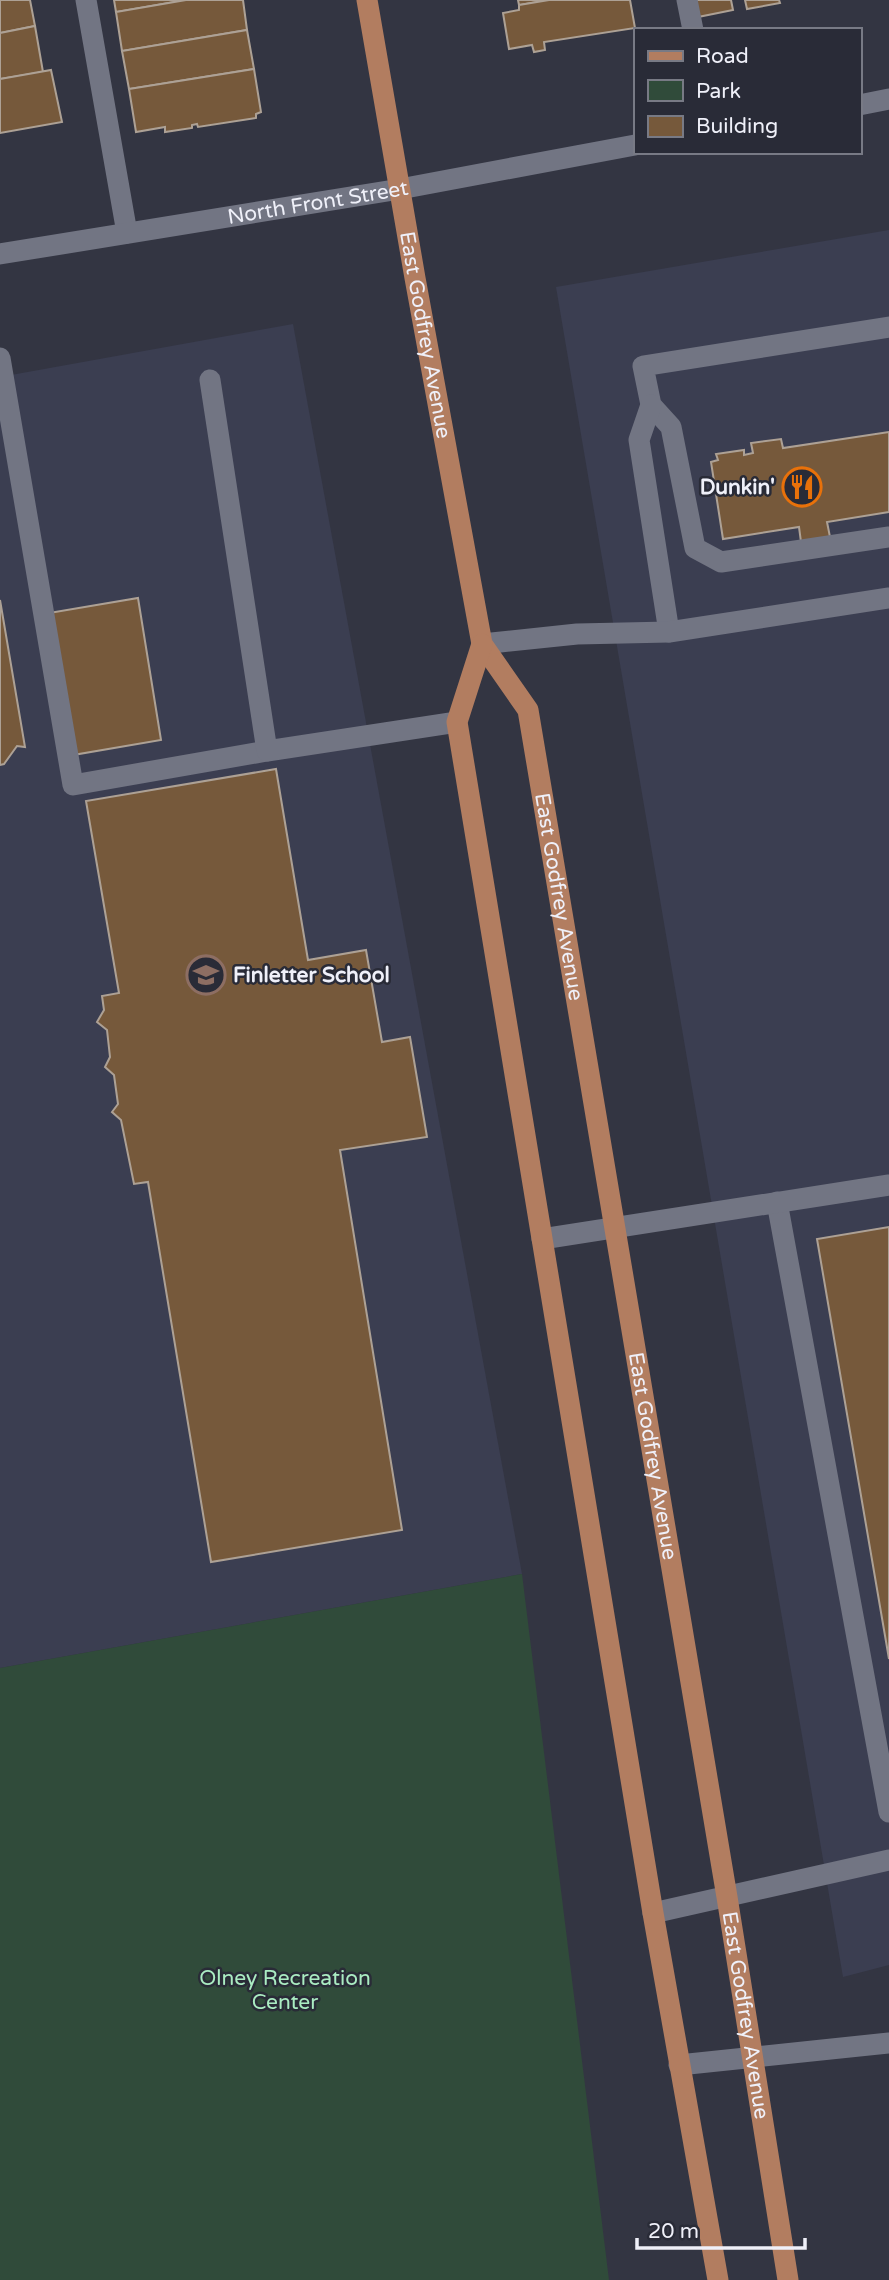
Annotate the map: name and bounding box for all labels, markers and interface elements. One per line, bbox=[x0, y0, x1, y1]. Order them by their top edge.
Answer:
legend bbox=[634, 28, 861, 154]
text: Road bbox=[696, 44, 749, 69]
text: Park bbox=[696, 79, 741, 104]
text: Building bbox=[696, 114, 778, 139]
street label: North Front Street bbox=[226, 175, 410, 229]
street label: East Godfrey Avenue bbox=[395, 229, 457, 441]
restaurant icon: Dunkin' bbox=[781, 466, 823, 508]
place label: Dunkin' bbox=[700, 475, 775, 500]
street label: East Godfrey Avenue bbox=[530, 791, 589, 1002]
school or university icon: Finletter School bbox=[185, 954, 227, 996]
place label: Finletter School bbox=[233, 963, 390, 988]
street label: East Godfrey Avenue bbox=[623, 1350, 683, 1562]
street label: East Godfrey Avenue bbox=[717, 1910, 775, 2121]
park label: Olney Recreation Center bbox=[199, 1966, 371, 2015]
scale bar bbox=[637, 2206, 805, 2250]
text: 20 m bbox=[648, 2219, 699, 2244]

